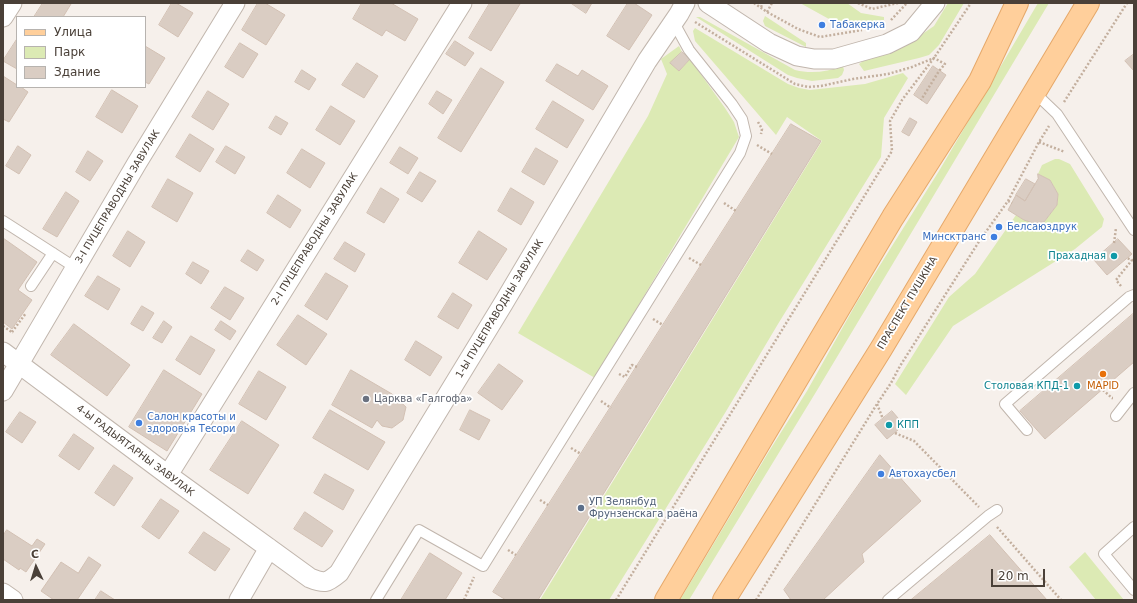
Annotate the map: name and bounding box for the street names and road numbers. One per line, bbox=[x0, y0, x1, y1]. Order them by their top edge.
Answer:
street label: 3-І ПУЦЕПРАВОДНЫ ЗАВУЛАК bbox=[73, 128, 163, 266]
street label: 2-І ПУЦЕПРАВОДНЫ ЗАВУЛАК bbox=[269, 171, 361, 307]
street label: 1-Ы ПУЦЕПРАВОДНЫ ЗАВУЛАК bbox=[454, 237, 546, 381]
street label: ПРАСПЕКТ ПУШКІНА bbox=[875, 254, 941, 352]
street label: 4-Ы РАДЫЯТАРНЫ ЗАВУЛАК bbox=[74, 403, 196, 499]

